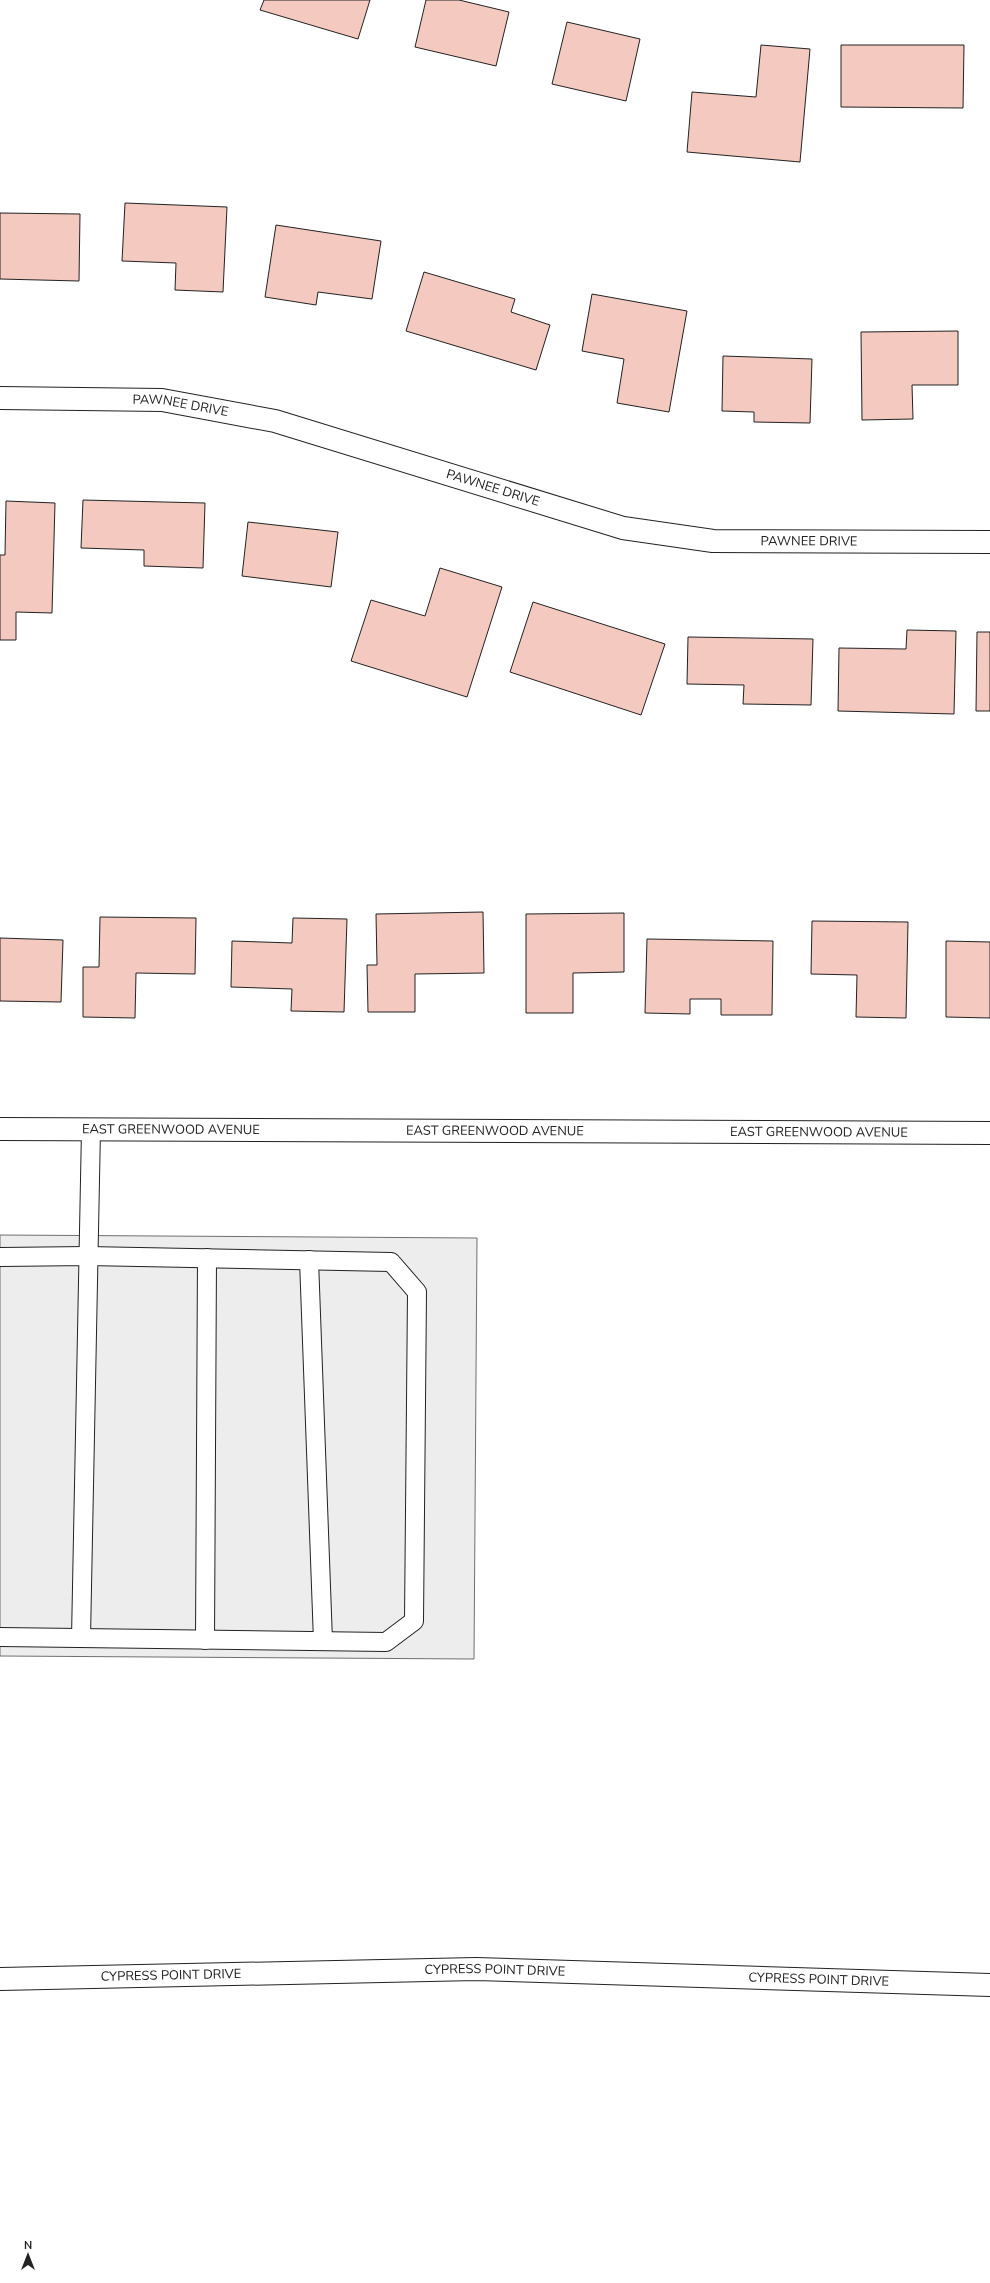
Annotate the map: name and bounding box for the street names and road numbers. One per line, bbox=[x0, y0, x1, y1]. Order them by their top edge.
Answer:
street label: PAWNEE DRIVE bbox=[132, 391, 230, 421]
street label: PAWNEE DRIVE bbox=[444, 465, 542, 511]
street label: PAWNEE DRIVE bbox=[761, 532, 857, 551]
street label: EAST GREENWOOD AVENUE bbox=[82, 1120, 260, 1139]
street label: EAST GREENWOOD AVENUE bbox=[406, 1122, 584, 1140]
street label: EAST GREENWOOD AVENUE bbox=[730, 1123, 908, 1142]
street label: CYPRESS POINT DRIVE bbox=[424, 1960, 565, 1981]
street label: CYPRESS POINT DRIVE bbox=[100, 1965, 242, 1986]
street label: CYPRESS POINT DRIVE bbox=[748, 1968, 889, 1991]

